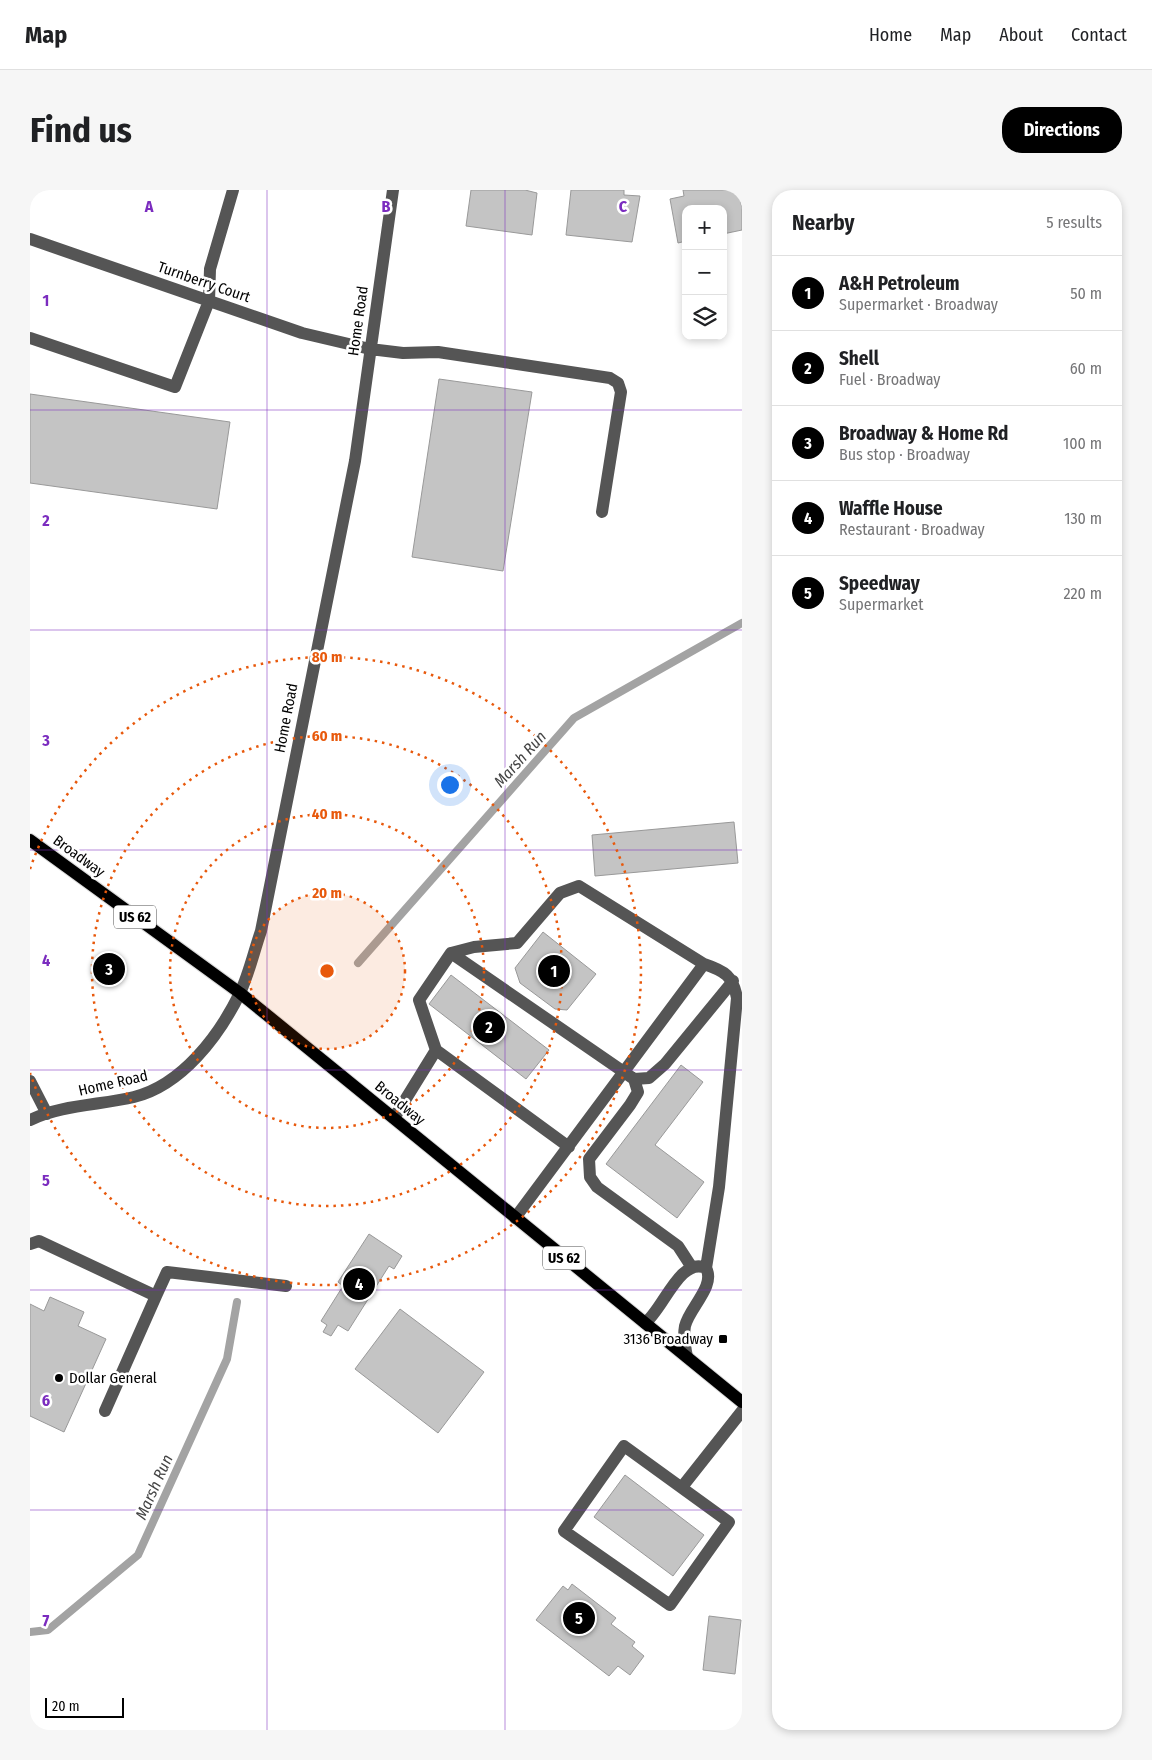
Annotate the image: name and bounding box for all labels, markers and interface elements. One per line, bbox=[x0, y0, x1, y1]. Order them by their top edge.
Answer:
text: Map bbox=[25, 21, 67, 49]
text: Home bbox=[869, 24, 912, 46]
text: Map bbox=[940, 24, 971, 46]
text: About bbox=[999, 24, 1043, 46]
text: Contact bbox=[1071, 24, 1127, 46]
button: Directions bbox=[1002, 107, 1122, 153]
text: Find us bbox=[30, 109, 132, 151]
text: A bbox=[144, 197, 154, 216]
text: B bbox=[382, 197, 391, 216]
text: C bbox=[619, 197, 628, 216]
map controls bbox=[682, 205, 727, 340]
button: + bbox=[682, 205, 727, 250]
text: Nearby bbox=[792, 210, 854, 236]
text: 5 results bbox=[1046, 213, 1102, 232]
button: − bbox=[682, 250, 727, 295]
street label: Turnberry Court bbox=[155, 258, 253, 306]
text: A&H Petroleum bbox=[839, 272, 960, 295]
text: 1 bbox=[805, 284, 811, 303]
text: 50 m bbox=[1070, 284, 1102, 303]
street label: Home Road bbox=[344, 285, 372, 357]
text: 1 bbox=[43, 291, 49, 310]
button: layers bbox=[682, 295, 727, 340]
text: Supermarket · Broadway bbox=[839, 295, 998, 314]
text: Shell bbox=[839, 347, 879, 370]
text: 2 bbox=[804, 359, 812, 378]
text: 60 m bbox=[1070, 359, 1102, 378]
text: Fuel · Broadway bbox=[839, 370, 940, 389]
text: Broadway & Home Rd bbox=[839, 422, 1008, 445]
text: 3 bbox=[804, 434, 812, 453]
text: 100 m bbox=[1063, 434, 1102, 453]
text: Bus stop · Broadway bbox=[839, 445, 970, 464]
text: Waffle House bbox=[839, 497, 943, 520]
text: 4 bbox=[804, 509, 812, 528]
text: 130 m bbox=[1064, 509, 1102, 528]
text: 2 bbox=[41, 511, 50, 530]
text: Restaurant · Broadway bbox=[839, 520, 985, 539]
text: Speedway bbox=[839, 572, 920, 595]
text: 5 bbox=[804, 584, 812, 603]
text: 220 m bbox=[1063, 584, 1102, 603]
text: Supermarket bbox=[839, 595, 923, 614]
text: 80 m bbox=[312, 648, 342, 666]
street label: Home Road bbox=[270, 682, 302, 754]
text: 60 m bbox=[312, 727, 342, 745]
water label: Marsh Run bbox=[490, 727, 550, 791]
text: 3 bbox=[41, 731, 50, 750]
your location bbox=[437, 772, 463, 798]
text: 40 m bbox=[312, 805, 342, 823]
street label: Broadway bbox=[50, 831, 109, 881]
text: 20 m bbox=[311, 884, 342, 902]
road number: US 62 bbox=[114, 906, 156, 929]
pin: 3 bbox=[93, 950, 125, 988]
text: 4 bbox=[42, 951, 50, 970]
pin: 1 bbox=[538, 952, 570, 990]
centre of rings bbox=[318, 962, 336, 980]
pin: 2 bbox=[473, 1008, 505, 1046]
street label: Home Road bbox=[77, 1066, 149, 1100]
street label: Broadway bbox=[371, 1077, 429, 1129]
text: 5 bbox=[42, 1171, 50, 1190]
road number: US 62 bbox=[543, 1246, 585, 1270]
pin: 4 bbox=[343, 1265, 375, 1303]
place label: 3136 Broadway bbox=[623, 1330, 713, 1348]
marker: 3136 Broadway bbox=[717, 1333, 729, 1345]
place label: Dollar General bbox=[69, 1369, 157, 1387]
marker: Dollar General bbox=[53, 1372, 65, 1384]
text: 6 bbox=[42, 1391, 50, 1410]
water label: Marsh Run bbox=[131, 1452, 177, 1522]
pin: 5 bbox=[563, 1599, 595, 1637]
text: 7 bbox=[43, 1611, 50, 1630]
scale bar bbox=[45, 1695, 124, 1718]
text: 20 m bbox=[52, 1698, 80, 1715]

